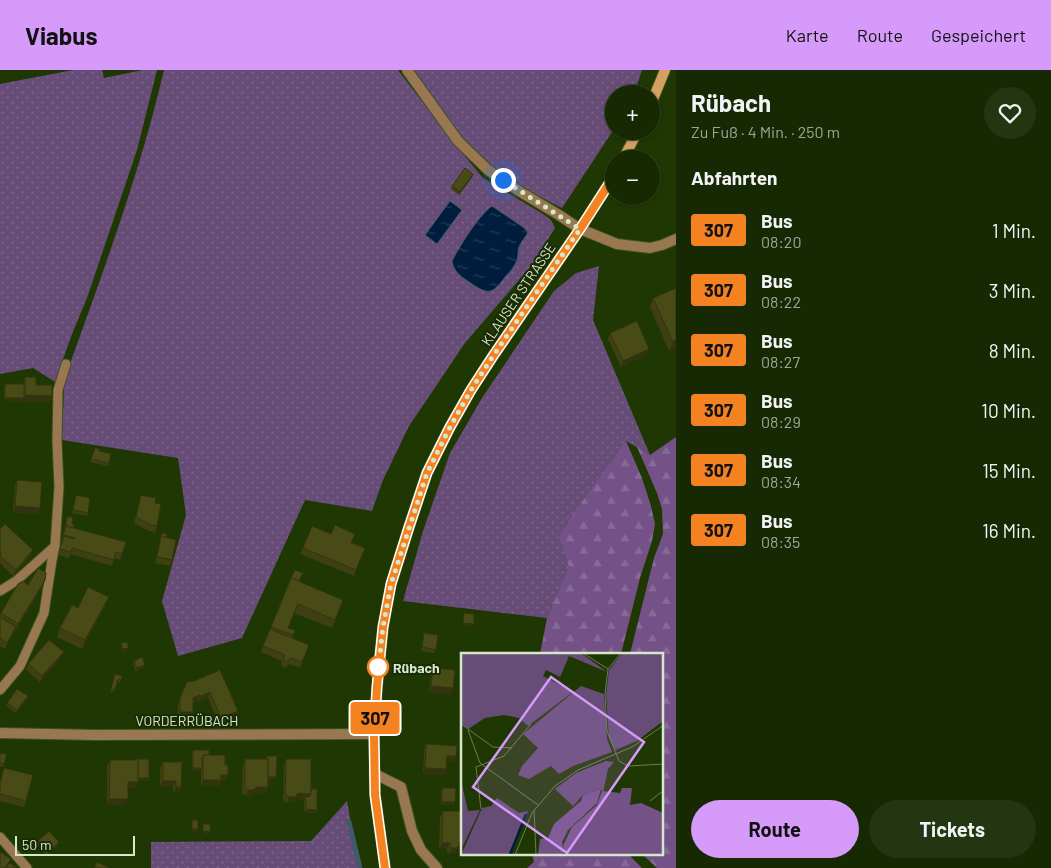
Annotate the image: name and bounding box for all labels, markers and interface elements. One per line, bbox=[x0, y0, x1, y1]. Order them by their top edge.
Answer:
text: Viabus bbox=[25, 21, 97, 50]
text: Karte bbox=[786, 24, 829, 46]
text: Route bbox=[857, 24, 903, 46]
text: Gespeichert bbox=[931, 24, 1026, 46]
map controls bbox=[605, 85, 660, 205]
button: + bbox=[605, 85, 660, 140]
button: heart bbox=[984, 87, 1036, 139]
text: Rübach bbox=[691, 88, 771, 117]
text: Zu Fuß · 4 Min. · 250 m bbox=[691, 122, 840, 141]
button: − bbox=[605, 150, 660, 205]
text: Abfahrten bbox=[691, 166, 777, 189]
your location bbox=[491, 168, 516, 193]
text: Bus bbox=[761, 209, 793, 232]
text: 307 bbox=[704, 219, 733, 241]
text: 1 Min. bbox=[992, 219, 1036, 242]
text: 08:20 bbox=[761, 232, 801, 251]
street label: KLAUSER STRASSE bbox=[477, 239, 559, 349]
text: Bus bbox=[761, 269, 793, 292]
text: 307 bbox=[704, 279, 733, 301]
text: 3 Min. bbox=[989, 279, 1036, 302]
text: 08:22 bbox=[761, 292, 801, 311]
text: Bus bbox=[761, 329, 793, 352]
text: 307 bbox=[704, 339, 733, 361]
text: 8 Min. bbox=[989, 339, 1036, 362]
text: 08:27 bbox=[761, 352, 800, 371]
text: Bus bbox=[761, 389, 793, 412]
text: 307 bbox=[704, 399, 733, 421]
text: 10 Min. bbox=[981, 399, 1036, 422]
text: 08:29 bbox=[761, 412, 801, 431]
text: Bus bbox=[761, 449, 793, 472]
text: 307 bbox=[704, 459, 733, 481]
text: 15 Min. bbox=[982, 459, 1036, 482]
text: 08:34 bbox=[761, 472, 801, 491]
text: Bus bbox=[761, 509, 793, 532]
text: 307 bbox=[704, 519, 733, 541]
text: 16 Min. bbox=[982, 519, 1036, 542]
text: 08:35 bbox=[761, 532, 800, 551]
inset map bbox=[461, 653, 664, 856]
marker: Rübach bbox=[367, 656, 389, 678]
place label: Rübach bbox=[393, 659, 440, 676]
line badge: 307 bbox=[346, 702, 404, 734]
text: 307 bbox=[361, 707, 389, 729]
street label: VORDERRÜBACH bbox=[136, 712, 238, 729]
button: Route bbox=[691, 800, 859, 858]
button: Tickets bbox=[869, 800, 1036, 858]
scale bar bbox=[15, 833, 135, 856]
text: 50 m bbox=[22, 836, 51, 853]

